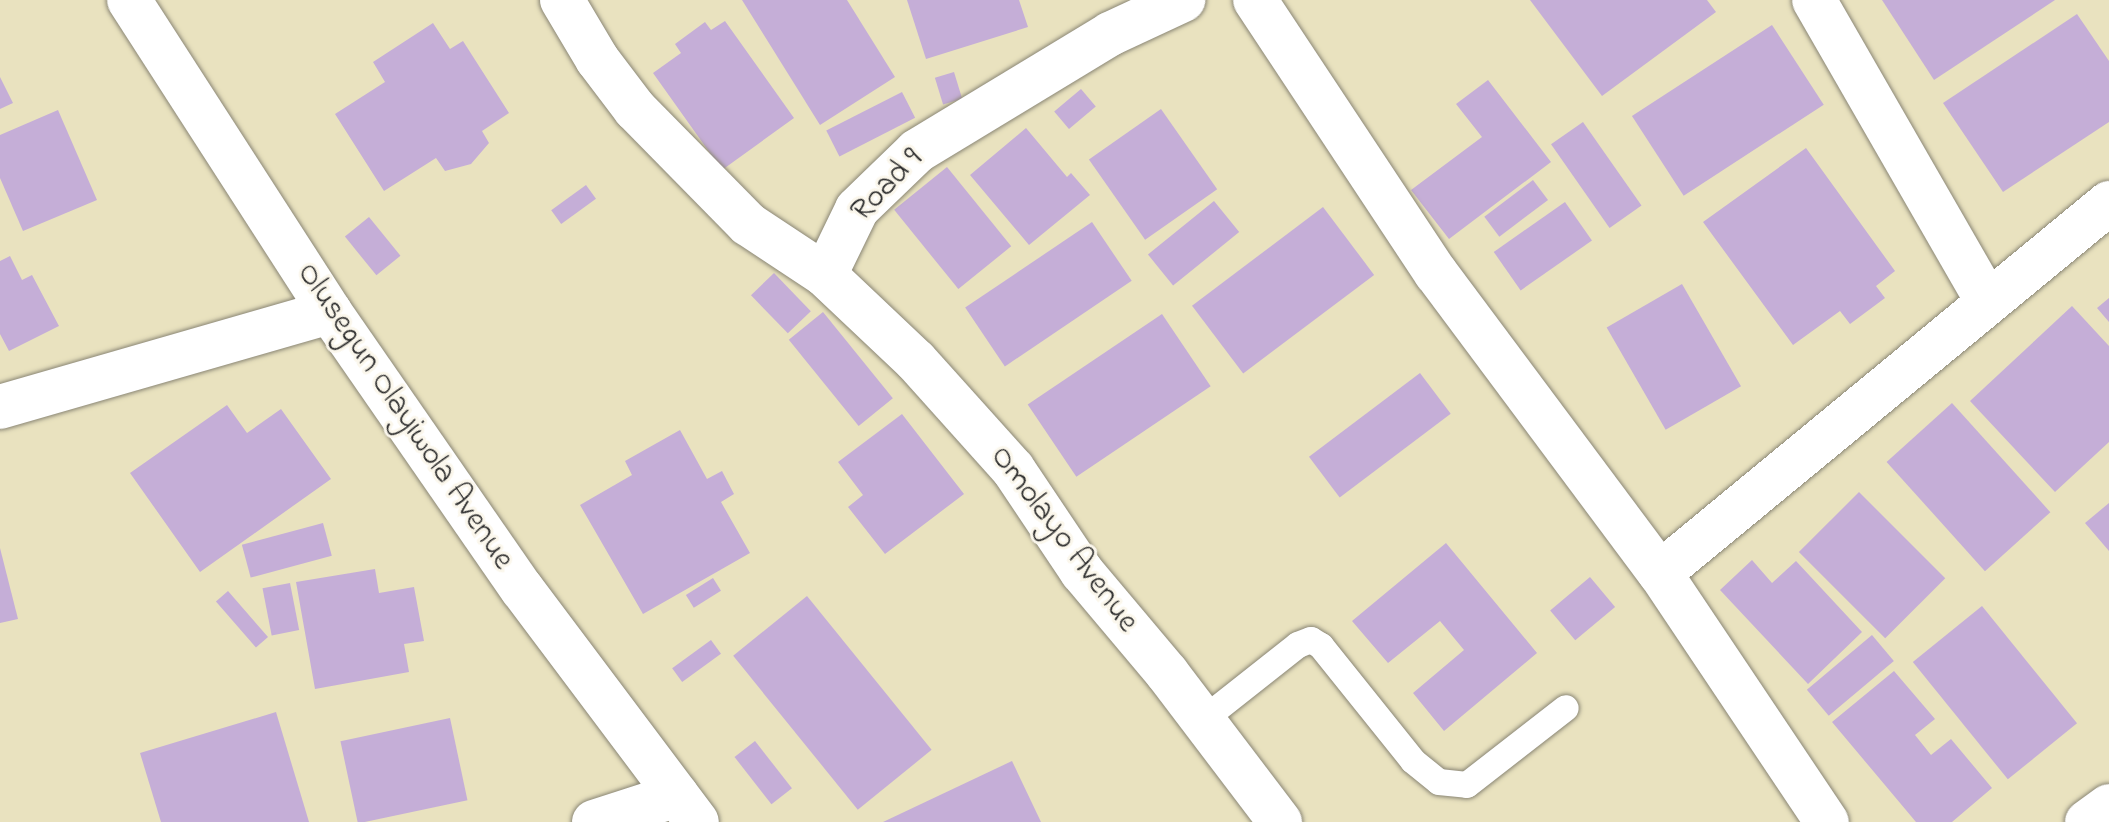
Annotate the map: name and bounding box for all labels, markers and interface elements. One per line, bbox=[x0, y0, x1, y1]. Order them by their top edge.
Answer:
street label: Road 9 bbox=[844, 141, 932, 231]
street label: Olusegun Olayiwola Avenue bbox=[287, 256, 521, 578]
street label: Omolayo Avenue bbox=[980, 439, 1146, 641]

